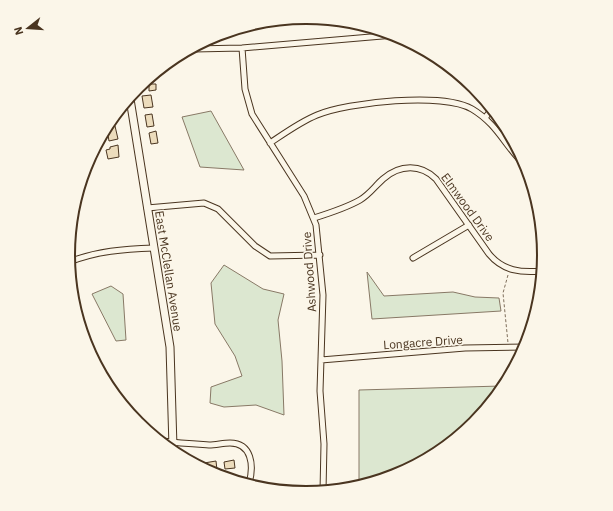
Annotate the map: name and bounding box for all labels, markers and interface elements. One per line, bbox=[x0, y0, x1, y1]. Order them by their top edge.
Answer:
north arrow bbox=[8, 8, 48, 48]
text: N bbox=[11, 25, 26, 37]
street label: Elmwood Drive bbox=[438, 170, 498, 244]
street label: East McClellan Avenue bbox=[152, 210, 186, 333]
street label: Ashwood Drive bbox=[299, 231, 319, 313]
street label: Longacre Drive bbox=[383, 332, 464, 352]

